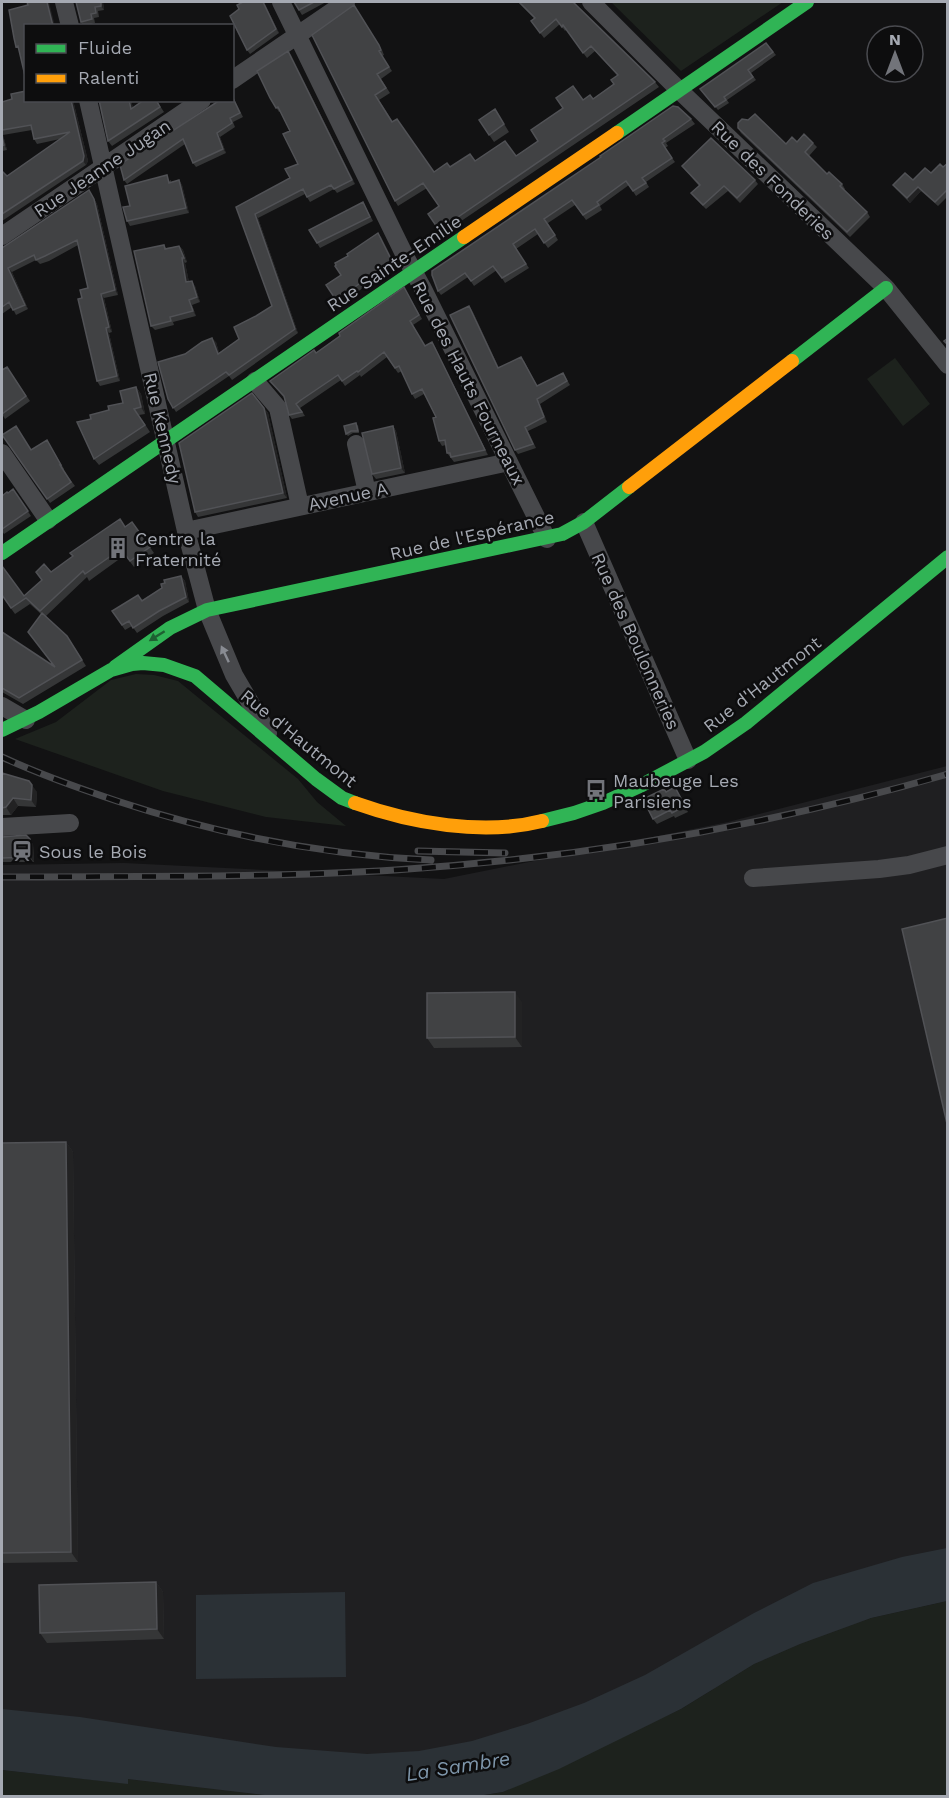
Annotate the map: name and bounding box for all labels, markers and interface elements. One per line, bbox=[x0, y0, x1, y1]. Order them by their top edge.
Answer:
legend bbox=[24, 24, 234, 102]
north arrow bbox=[865, 24, 925, 84]
text: N bbox=[889, 30, 901, 49]
text: Fluide bbox=[78, 37, 132, 58]
text: Ralenti bbox=[78, 67, 139, 88]
street label: Rue Jeanne Jugan bbox=[30, 115, 174, 221]
street label: Rue des Fonderies bbox=[707, 116, 839, 244]
street label: Rue Sainte-Emilie bbox=[323, 210, 465, 316]
street label: Rue des Hauts Fourneaux bbox=[408, 278, 530, 488]
street label: Rue Kennedy bbox=[140, 370, 186, 487]
street label: Avenue A bbox=[306, 477, 390, 515]
street label: Rue de l'Espérance bbox=[388, 506, 556, 564]
place label: Centre la Fraternité bbox=[135, 528, 221, 570]
building icon: Centre la Fraternité bbox=[106, 536, 130, 560]
street label: Rue des Boulonneries bbox=[587, 549, 685, 733]
one-way arrow bbox=[149, 630, 165, 641]
street label: Rue d'Hautmont bbox=[699, 631, 825, 736]
one-way arrow bbox=[221, 646, 230, 663]
street label: Rue d'Hautmont bbox=[237, 685, 362, 792]
place label: Maubeuge Les Parisiens bbox=[613, 770, 739, 812]
bus stop icon: Maubeuge Les Parisiens bbox=[584, 778, 608, 802]
station icon: Sous le Bois bbox=[10, 839, 34, 863]
place label: Sous le Bois bbox=[39, 841, 147, 862]
water label: La Sambre bbox=[404, 1746, 512, 1786]

